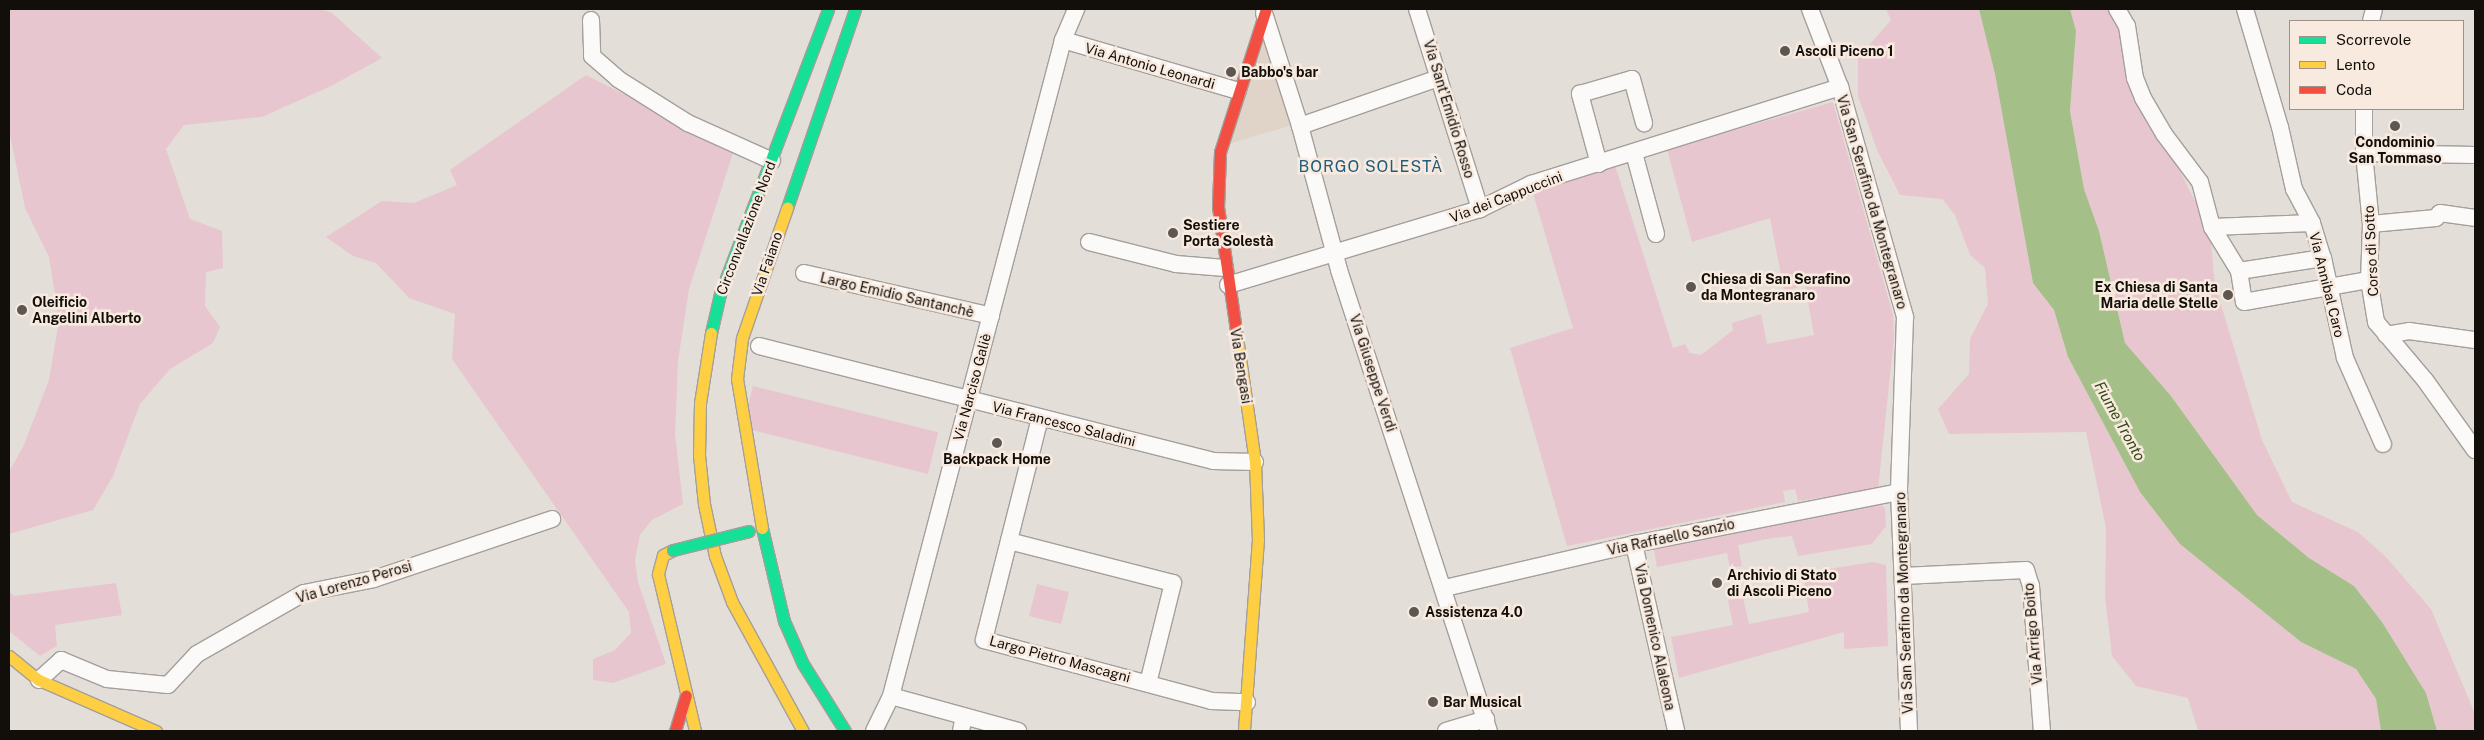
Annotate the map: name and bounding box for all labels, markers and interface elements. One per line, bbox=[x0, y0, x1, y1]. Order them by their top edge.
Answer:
legend bbox=[2289, 20, 2464, 110]
text: Scorrevole bbox=[2336, 31, 2411, 48]
street label: Via Sant'Emidio Rosso bbox=[1420, 38, 1478, 180]
street label: Via Antonio Leonardi bbox=[1083, 39, 1217, 93]
place label: Ascoli Piceno 1 bbox=[1795, 43, 1894, 59]
marker: Ascoli Piceno 1 bbox=[1779, 45, 1791, 57]
text: Lento bbox=[2336, 56, 2375, 73]
place label: Babbo's bar bbox=[1241, 64, 1318, 80]
marker: Babbo's bar bbox=[1225, 66, 1237, 78]
text: Coda bbox=[2336, 81, 2372, 98]
street label: Via San Serafino da Montegranaro bbox=[1833, 93, 1911, 311]
marker: Condominio San Tommaso bbox=[2389, 120, 2401, 132]
place label: Condominio San Tommaso bbox=[2349, 134, 2441, 166]
district label: BORGO SOLESTÀ bbox=[1297, 157, 1445, 177]
street label: Circonvallazione Nord bbox=[713, 159, 779, 297]
street label: Via dei Cappuccini bbox=[1447, 168, 1565, 226]
street label: Corso di Sotto bbox=[2360, 205, 2382, 297]
place label: Sestiere Porta Solestà bbox=[1183, 217, 1274, 250]
marker: Sestiere Porta Solestà bbox=[1167, 227, 1179, 239]
street label: Via Faiano bbox=[748, 230, 786, 298]
street label: Via Annibal Caro bbox=[2306, 231, 2348, 339]
street label: Largo Emidio Santanchè bbox=[818, 269, 976, 321]
place label: Chiesa di San Serafino da Montegranaro bbox=[1701, 271, 1851, 304]
place label: Ex Chiesa di Santa Maria delle Stelle bbox=[2094, 279, 2218, 312]
marker: Chiesa di San Serafino da Montegranaro bbox=[1685, 281, 1697, 293]
marker: Ex Chiesa di Santa Maria delle Stelle bbox=[2222, 289, 2234, 301]
place label: Oleificio Angelini Alberto bbox=[32, 294, 141, 326]
marker: Oleificio Angelini Alberto bbox=[16, 304, 28, 316]
street label: Via Giuseppe Verdi bbox=[1346, 312, 1400, 434]
street label: Via Bengasi bbox=[1227, 327, 1255, 405]
street label: Via Narciso Galiè bbox=[950, 331, 994, 443]
water label: Fiume Tronto bbox=[2091, 378, 2149, 464]
street label: Via Francesco Saladini bbox=[990, 398, 1138, 450]
marker: Backpack Home bbox=[991, 437, 1003, 449]
place label: Backpack Home bbox=[943, 451, 1051, 467]
street label: Via San Serafino da Montegranaro bbox=[1892, 492, 1916, 714]
street label: Via Raffaello Sanzio bbox=[1606, 515, 1736, 559]
street label: Via Lorenzo Perosi bbox=[294, 557, 414, 607]
street label: Via Domenico Alaleona bbox=[1631, 562, 1679, 712]
place label: Archivio di Stato di Ascoli Piceno bbox=[1727, 567, 1837, 600]
marker: Archivio di Stato di Ascoli Piceno bbox=[1711, 577, 1723, 589]
street label: Via Arrigo Boito bbox=[2020, 582, 2046, 686]
place label: Assistenza 4.0 bbox=[1425, 604, 1523, 620]
marker: Assistenza 4.0 bbox=[1407, 605, 1421, 619]
street label: Largo Pietro Mascagni bbox=[988, 632, 1132, 686]
place label: Bar Musical bbox=[1443, 694, 1522, 710]
marker: Bar Musical bbox=[1427, 696, 1439, 708]

